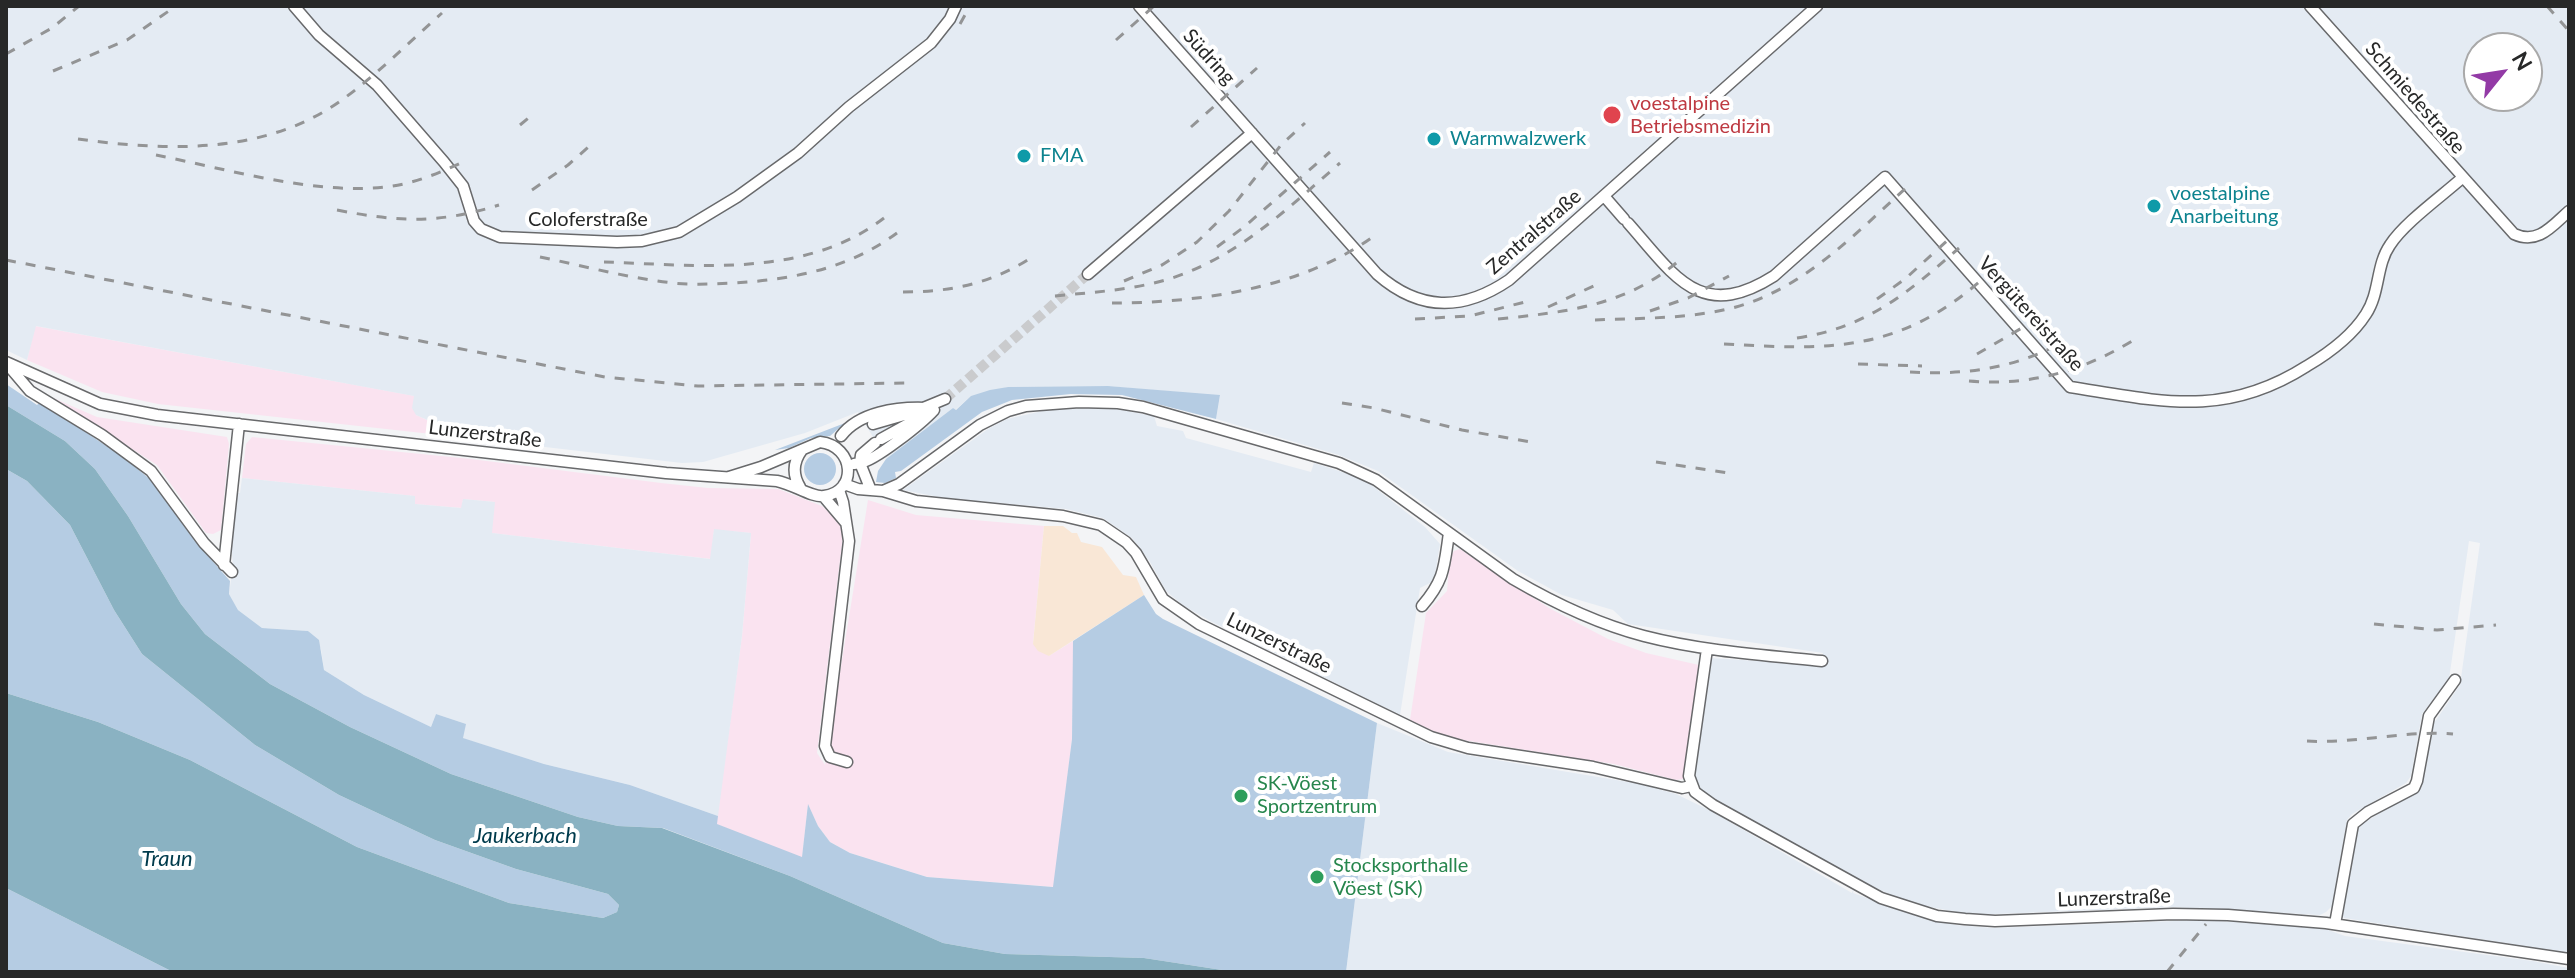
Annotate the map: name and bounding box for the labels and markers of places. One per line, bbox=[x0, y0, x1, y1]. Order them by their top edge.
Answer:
place label: voestalpine Betriebsmedizin bbox=[1630, 92, 1771, 139]
marker: voestalpine Betriebsmedizin bbox=[1601, 104, 1623, 126]
place label: Warmwalzwerk bbox=[1450, 127, 1586, 151]
marker: Warmwalzwerk bbox=[1425, 130, 1443, 148]
place label: FMA bbox=[1040, 144, 1083, 168]
marker: FMA bbox=[1015, 147, 1033, 165]
place label: voestalpine Anarbeitung bbox=[2170, 182, 2278, 229]
marker: voestalpine Anarbeitung bbox=[2145, 197, 2163, 215]
place label: SK-Vöest Sportzentrum bbox=[1257, 772, 1377, 819]
marker: SK-Vöest Sportzentrum bbox=[1232, 787, 1250, 805]
place label: Stocksporthalle Vöest (SK) bbox=[1333, 854, 1468, 901]
marker: Stocksporthalle Vöest (SK) bbox=[1308, 868, 1326, 886]

